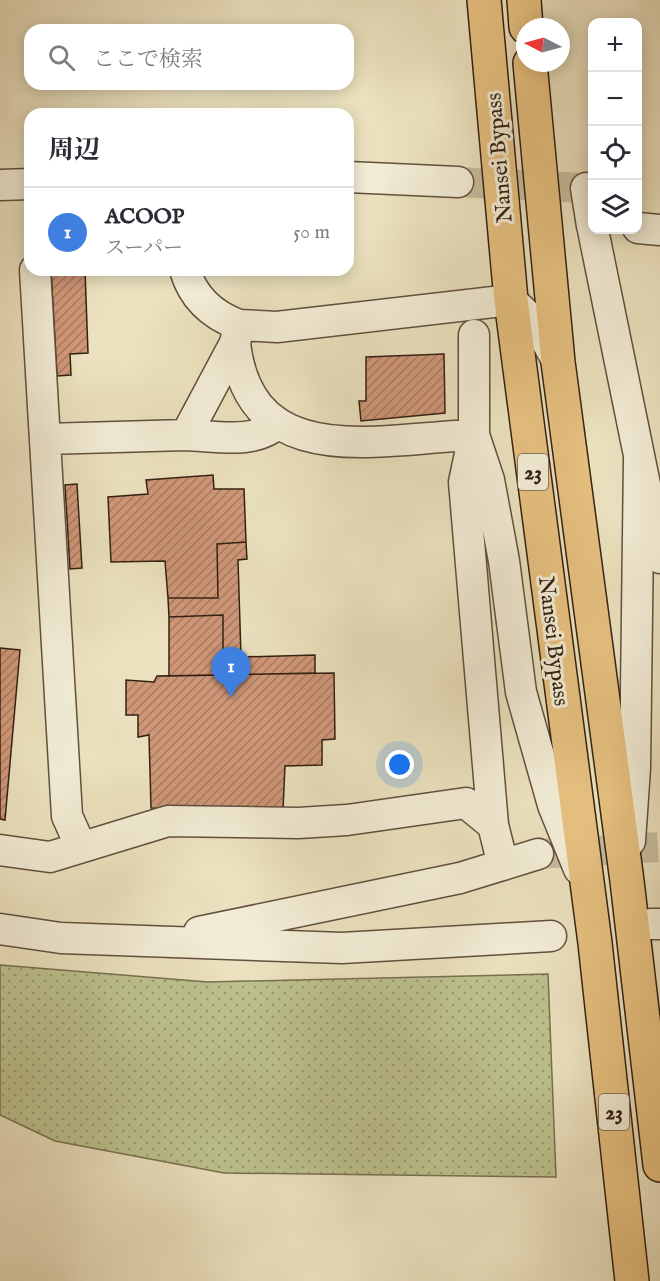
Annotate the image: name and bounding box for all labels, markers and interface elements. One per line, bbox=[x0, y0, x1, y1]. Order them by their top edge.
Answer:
north arrow bbox=[516, 18, 570, 72]
map controls bbox=[588, 18, 642, 234]
button: + bbox=[588, 18, 642, 72]
search box bbox=[24, 24, 354, 90]
icon: search bbox=[45, 41, 78, 74]
text: ここで検索 bbox=[93, 46, 203, 74]
button: − bbox=[588, 72, 642, 126]
street label: Nansei Bypass bbox=[480, 92, 520, 224]
button: locate bbox=[588, 126, 642, 180]
text: 周辺 bbox=[48, 134, 100, 167]
button: layers bbox=[588, 180, 642, 234]
text: ACOOP bbox=[105, 203, 184, 231]
text: 1 bbox=[64, 220, 71, 245]
text: 50 m bbox=[293, 220, 330, 245]
text: スーパー bbox=[105, 236, 183, 261]
road number: 23 bbox=[518, 454, 548, 490]
street label: Nansei Bypass bbox=[531, 575, 575, 708]
pin: 1 bbox=[212, 648, 250, 697]
your location bbox=[385, 750, 414, 779]
road number: 23 bbox=[599, 1094, 629, 1130]

